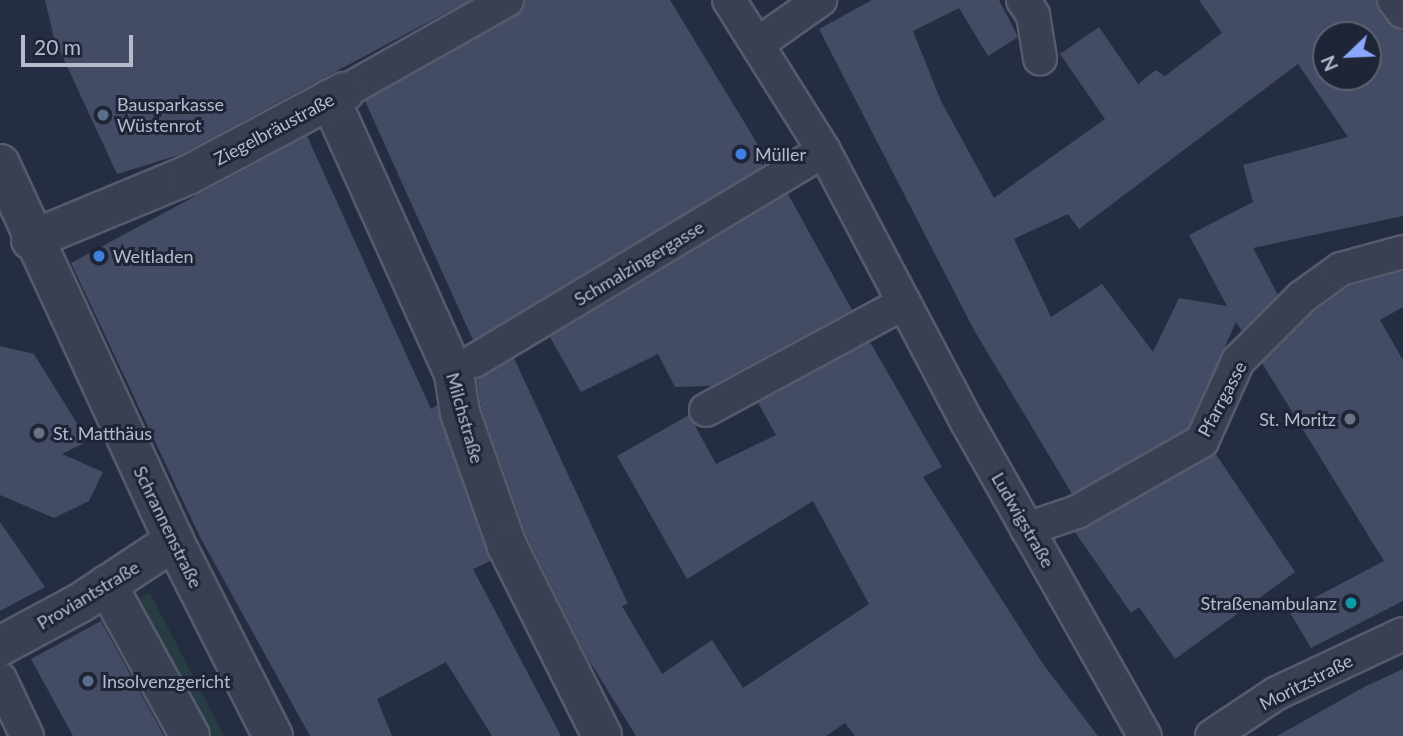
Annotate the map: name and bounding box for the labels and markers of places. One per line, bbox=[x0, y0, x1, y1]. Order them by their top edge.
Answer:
place label: Bausparkasse Wüstenrot bbox=[117, 94, 224, 136]
marker: Bausparkasse Wüstenrot bbox=[95, 107, 111, 123]
place label: Müller bbox=[755, 143, 806, 165]
marker: Müller bbox=[733, 146, 749, 162]
place label: Weltladen bbox=[113, 245, 194, 267]
marker: Weltladen bbox=[91, 248, 107, 264]
place label: St. Moritz bbox=[1259, 408, 1336, 430]
marker: St. Moritz bbox=[1342, 411, 1358, 427]
place label: St. Matthäus bbox=[53, 422, 152, 444]
marker: St. Matthäus bbox=[31, 425, 47, 441]
place label: Straßenambulanz bbox=[1201, 592, 1337, 614]
marker: Straßenambulanz bbox=[1343, 595, 1359, 611]
place label: Insolvenzgericht bbox=[102, 670, 230, 692]
marker: Insolvenzgericht bbox=[80, 673, 96, 689]

